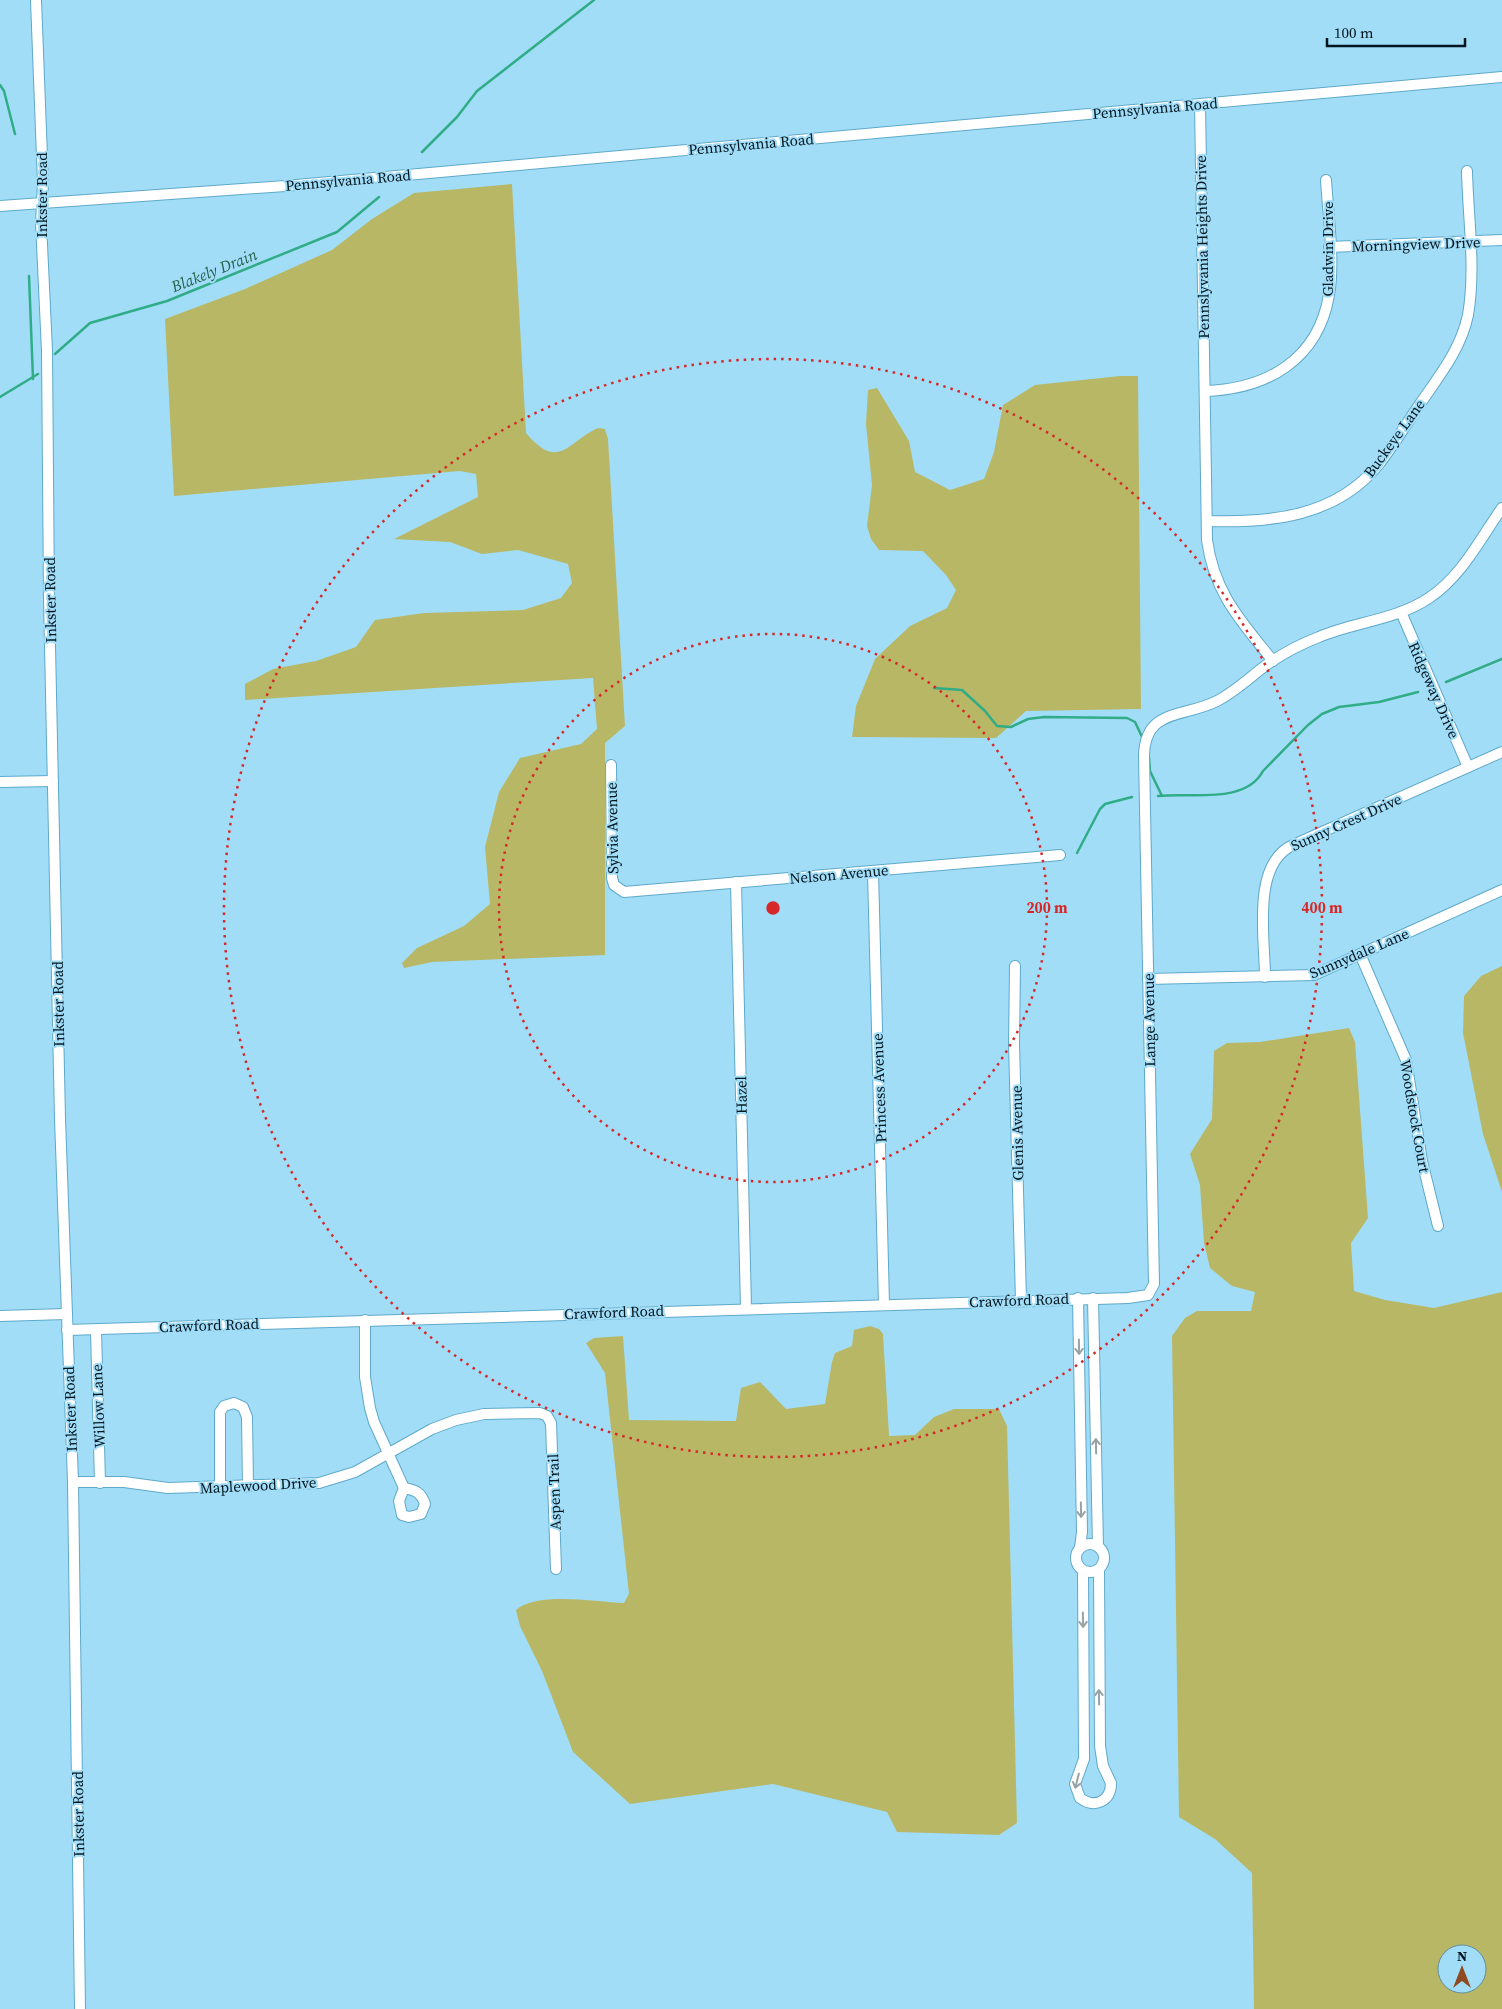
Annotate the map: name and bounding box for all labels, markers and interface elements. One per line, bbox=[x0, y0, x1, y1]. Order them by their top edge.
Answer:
scale bar bbox=[1327, 15, 1464, 47]
text: 100 m bbox=[1334, 22, 1374, 43]
street label: Pennsylvania Road bbox=[1091, 92, 1219, 124]
street label: Pennsylvania Road bbox=[687, 128, 815, 160]
street label: Inkster Road bbox=[31, 152, 52, 238]
street label: Pennslyvania Heights Drive bbox=[1190, 155, 1214, 339]
street label: Pennsylvania Road bbox=[284, 164, 412, 196]
street label: Gladwin Drive bbox=[1317, 201, 1338, 297]
street label: Morningview Drive bbox=[1351, 231, 1481, 257]
water label: Blakely Drain bbox=[167, 243, 260, 298]
street label: Buckeye Lane bbox=[1358, 394, 1430, 481]
street label: Inkster Road bbox=[39, 557, 61, 643]
street label: Ridgeway Drive bbox=[1403, 638, 1465, 742]
street label: Sylvia Avenue bbox=[601, 782, 623, 874]
street label: Sunny Crest Drive bbox=[1287, 788, 1405, 856]
street label: Nelson Avenue bbox=[789, 859, 890, 889]
text: 200 m bbox=[1026, 897, 1068, 918]
text: 400 m bbox=[1301, 897, 1343, 918]
centre of rings bbox=[764, 899, 782, 917]
street label: Sunnydale Lane bbox=[1306, 922, 1412, 983]
street label: Inkster Road bbox=[47, 961, 69, 1047]
street label: Lange Avenue bbox=[1138, 973, 1160, 1067]
street label: Princess Avenue bbox=[867, 1033, 891, 1143]
street label: Woodstock Court bbox=[1395, 1058, 1435, 1174]
street label: Hazel bbox=[730, 1075, 752, 1114]
street label: Glenis Avenue bbox=[1006, 1085, 1028, 1181]
street label: Crawford Road bbox=[969, 1288, 1070, 1312]
street label: Crawford Road bbox=[564, 1300, 665, 1324]
street label: Crawford Road bbox=[159, 1313, 260, 1337]
one-way arrow bbox=[1074, 1339, 1083, 1355]
street label: Willow Lane bbox=[86, 1363, 110, 1448]
street label: Inkster Road bbox=[58, 1365, 82, 1452]
one-way arrow bbox=[1091, 1438, 1101, 1454]
street label: Aspen Trail bbox=[542, 1453, 566, 1531]
street label: Maplewood Drive bbox=[199, 1471, 317, 1499]
one-way arrow bbox=[1077, 1501, 1086, 1517]
one-way arrow bbox=[1078, 1611, 1088, 1627]
one-way arrow bbox=[1094, 1690, 1104, 1706]
street label: Inkster Road bbox=[67, 1771, 89, 1857]
one-way arrow bbox=[1072, 1772, 1082, 1788]
north arrow bbox=[1437, 1944, 1487, 1994]
text: N bbox=[1457, 1946, 1467, 1966]

